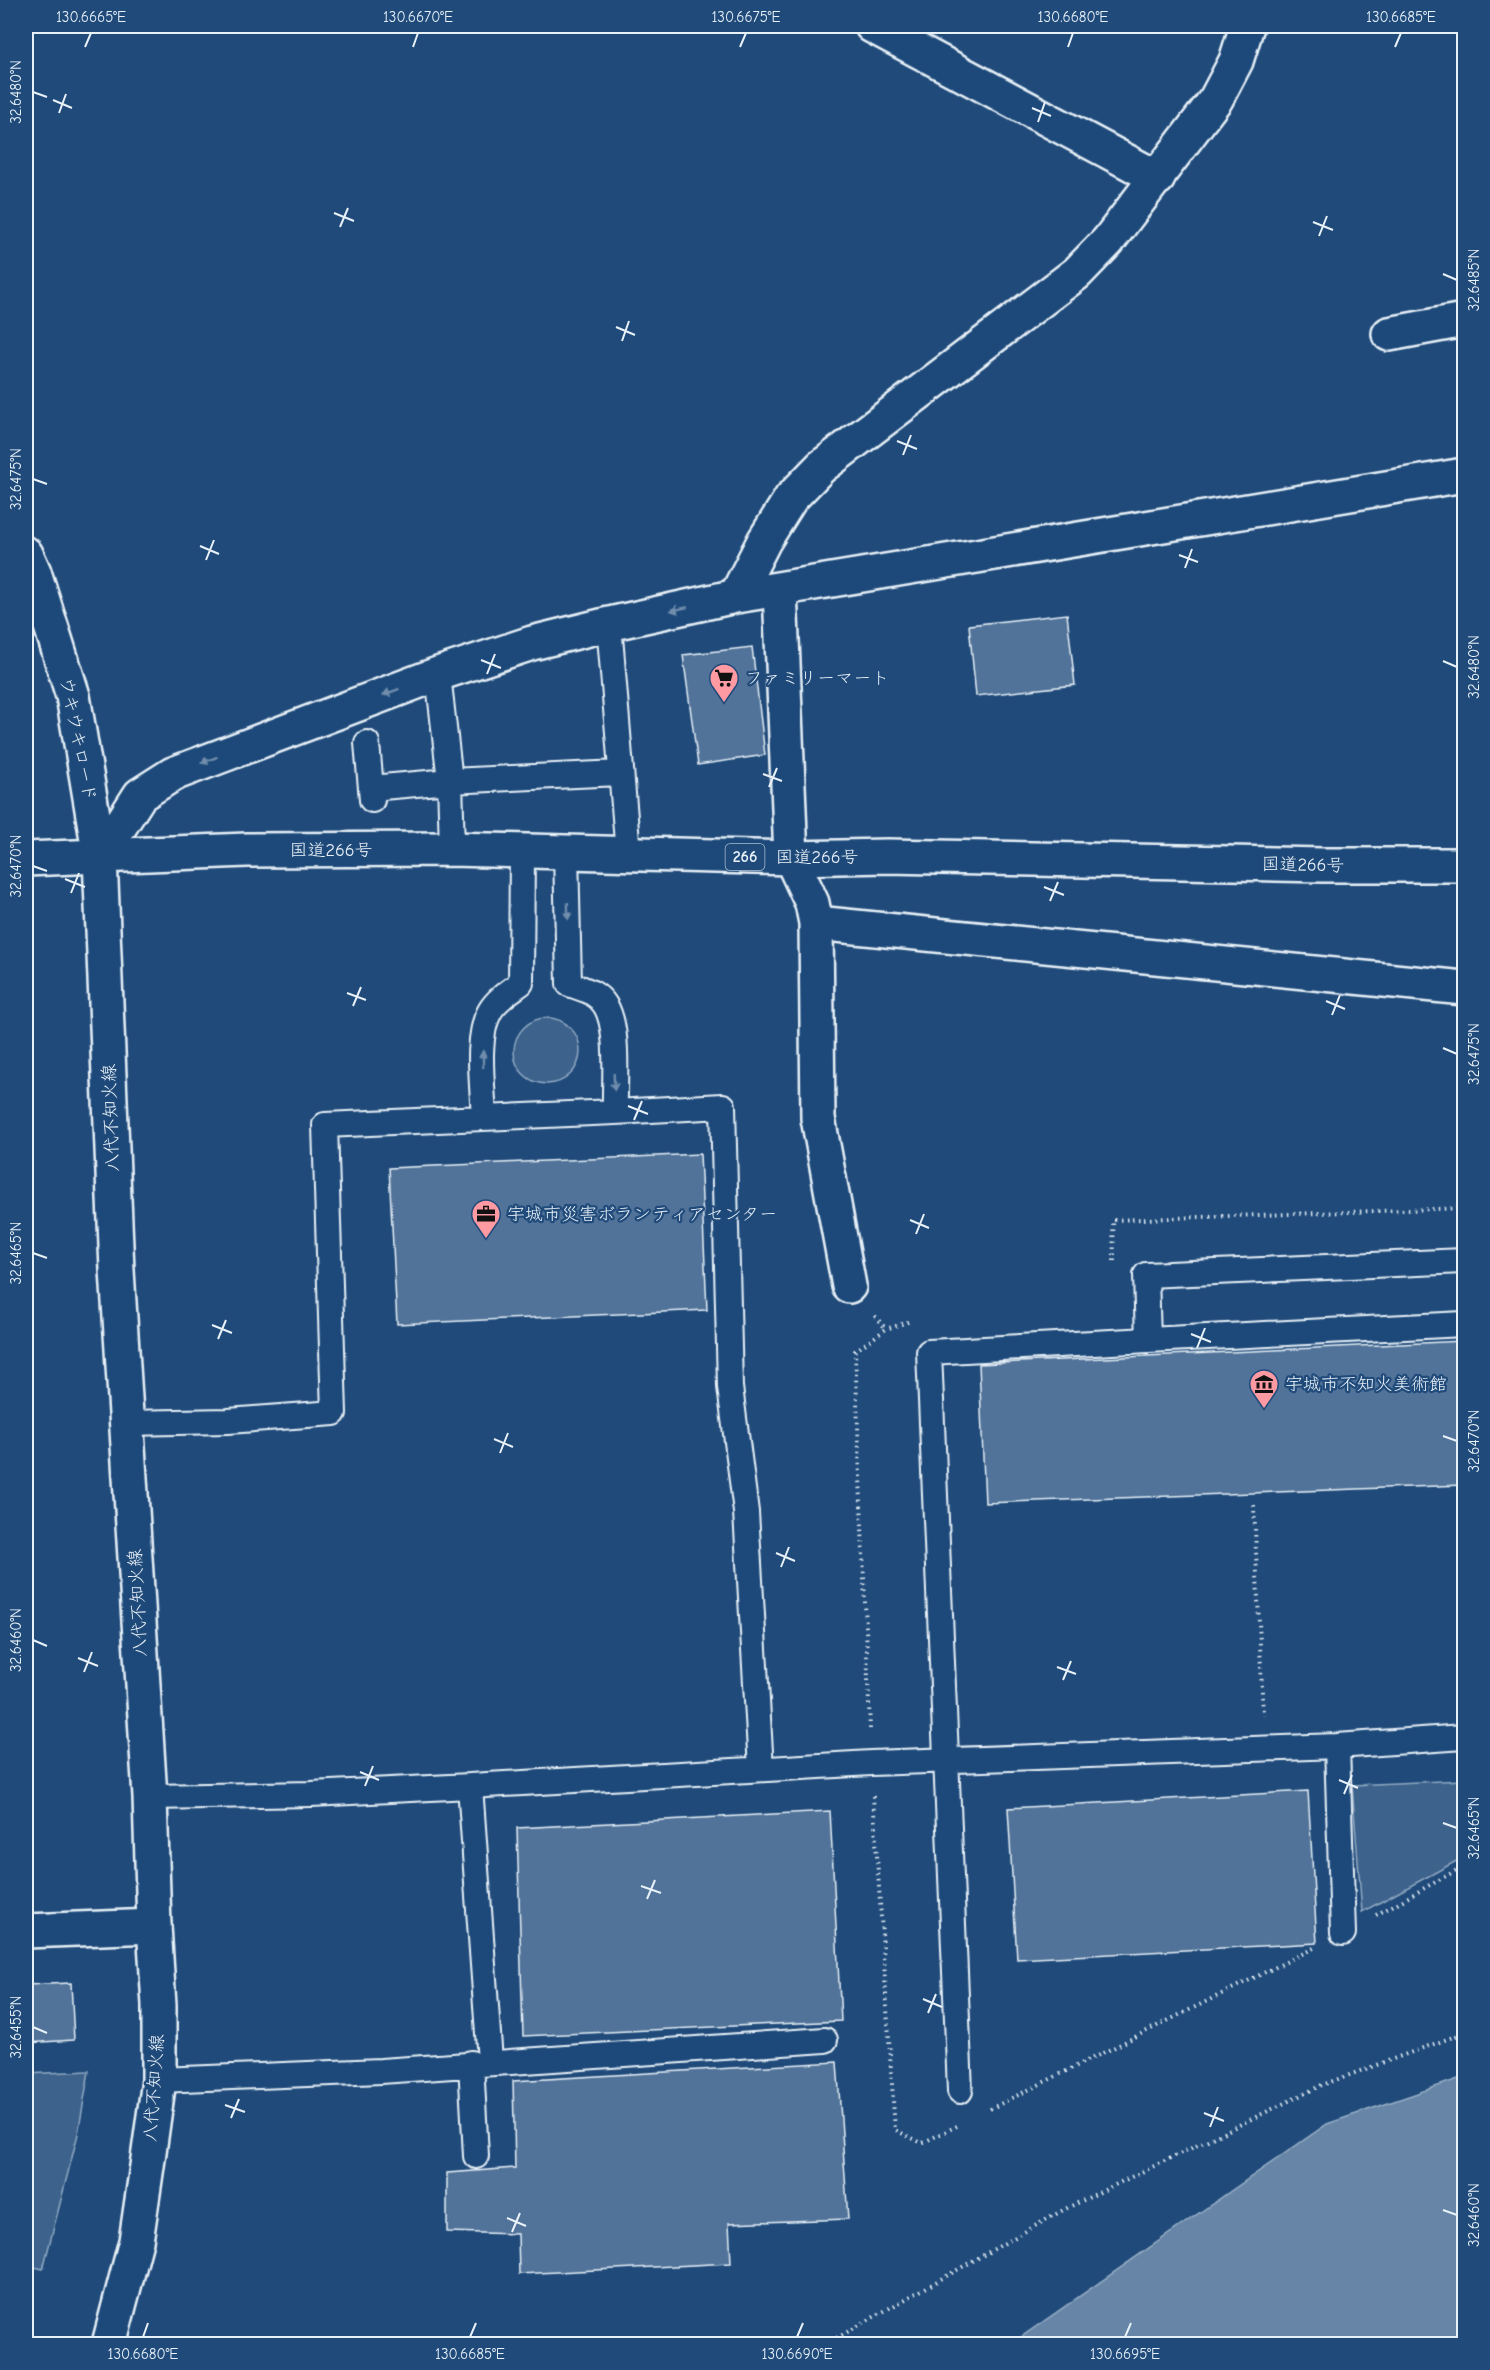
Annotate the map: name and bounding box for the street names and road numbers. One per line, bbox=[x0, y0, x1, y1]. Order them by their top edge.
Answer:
street label: ウキウキロード bbox=[56, 675, 100, 803]
street label: 国道266号 bbox=[290, 840, 372, 861]
road number: 266 bbox=[726, 844, 764, 870]
street label: 国道266号 bbox=[776, 847, 858, 868]
street label: 国道266号 bbox=[1261, 854, 1345, 876]
street label: 八代不知火線 bbox=[99, 1064, 123, 1172]
street label: 八代不知火線 bbox=[125, 1549, 151, 1657]
street label: 八代不知火線 bbox=[140, 2033, 168, 2143]

